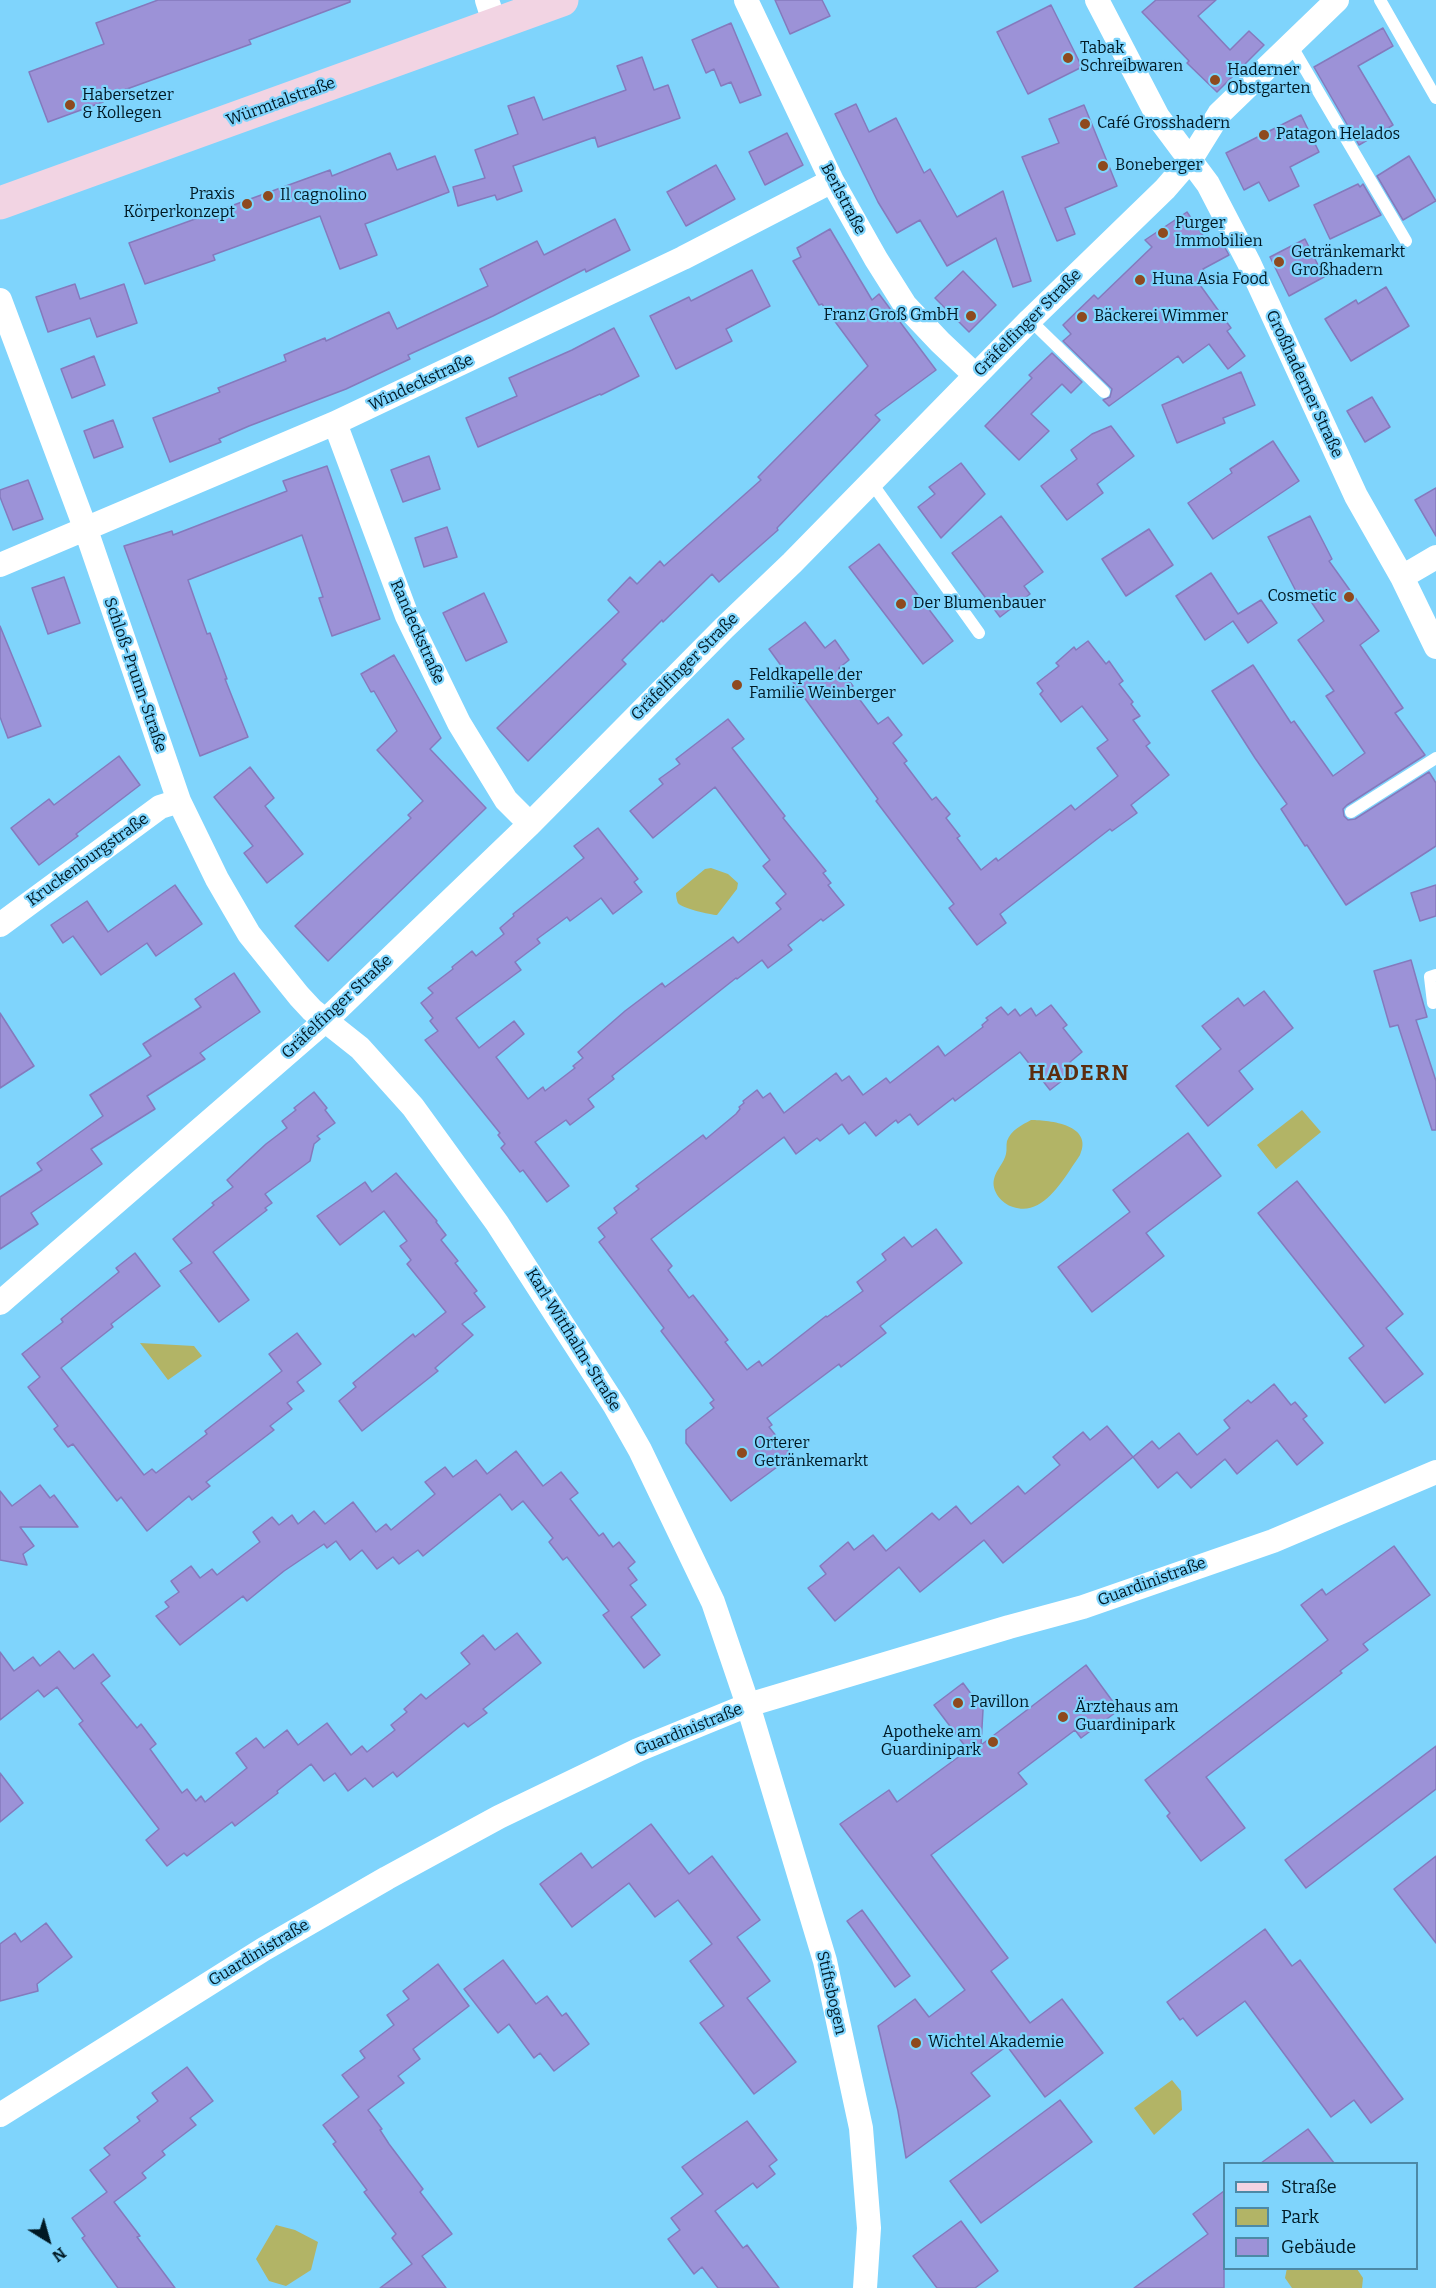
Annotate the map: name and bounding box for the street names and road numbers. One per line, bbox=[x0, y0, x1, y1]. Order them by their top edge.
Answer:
street label: Würmtalstraße bbox=[224, 73, 338, 131]
street label: Berlstraße bbox=[816, 160, 870, 238]
street label: Gräfelfinger Straße bbox=[970, 265, 1086, 381]
street label: Großhaderner Straße bbox=[1261, 307, 1347, 461]
street label: Windeckstraße bbox=[366, 350, 476, 416]
street label: Randeckstraße bbox=[386, 577, 448, 687]
street label: Schloß-Prunn-Straße bbox=[100, 595, 170, 755]
street label: Gräfelfinger Straße bbox=[627, 609, 743, 725]
street label: Kruckenburgstraße bbox=[23, 809, 153, 911]
street label: Gräfelfinger Straße bbox=[278, 951, 396, 1063]
street label: Karl-Witthalm-Straße bbox=[521, 1265, 625, 1415]
street label: Guardinistraße bbox=[1095, 1554, 1209, 1610]
street label: Guardinistraße bbox=[633, 1700, 745, 1760]
street label: Guardinistraße bbox=[205, 1915, 313, 1991]
street label: Stiftsbogen bbox=[812, 1949, 850, 2037]

